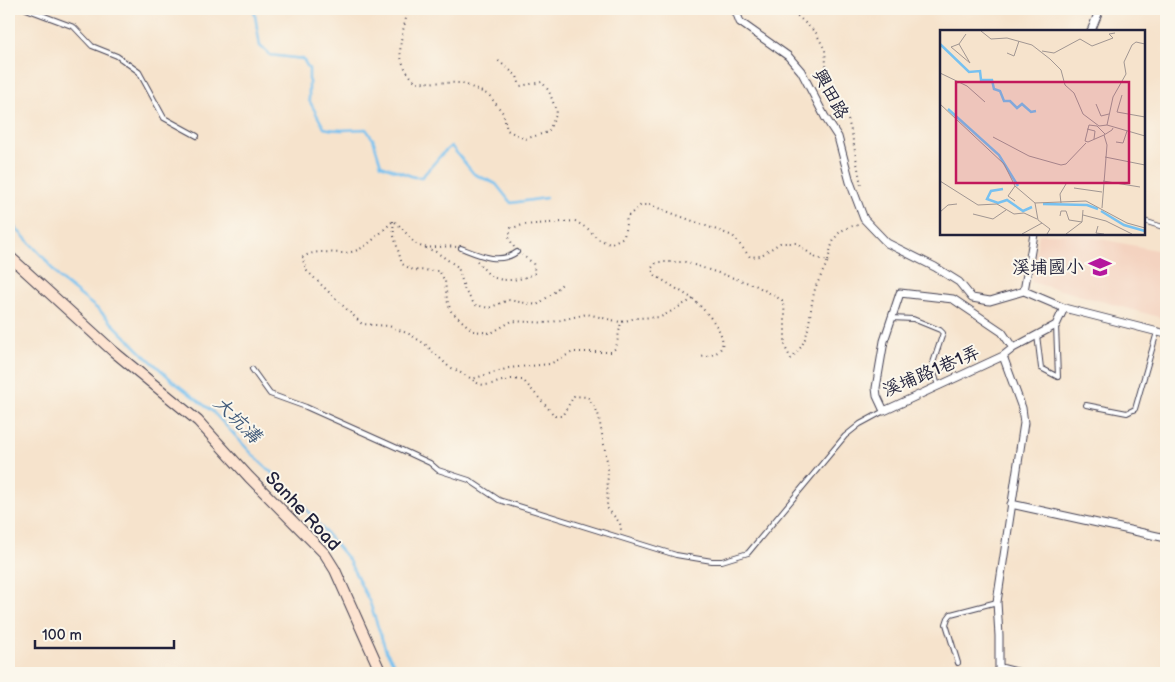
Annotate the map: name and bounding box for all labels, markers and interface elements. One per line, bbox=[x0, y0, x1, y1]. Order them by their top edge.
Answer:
inset map bbox=[940, 30, 1145, 235]
street label: 興田路 bbox=[808, 66, 853, 123]
school or university icon: 溪埔國小 bbox=[1087, 254, 1113, 280]
place label: 溪埔國小 bbox=[1012, 257, 1084, 278]
street label: 溪埔路1巷1弄 bbox=[879, 341, 983, 401]
water label: 大坑溝 bbox=[208, 392, 267, 450]
street label: Sanhe Road bbox=[261, 468, 344, 555]
scale bar bbox=[35, 617, 174, 649]
text: 100 m bbox=[42, 626, 82, 645]

